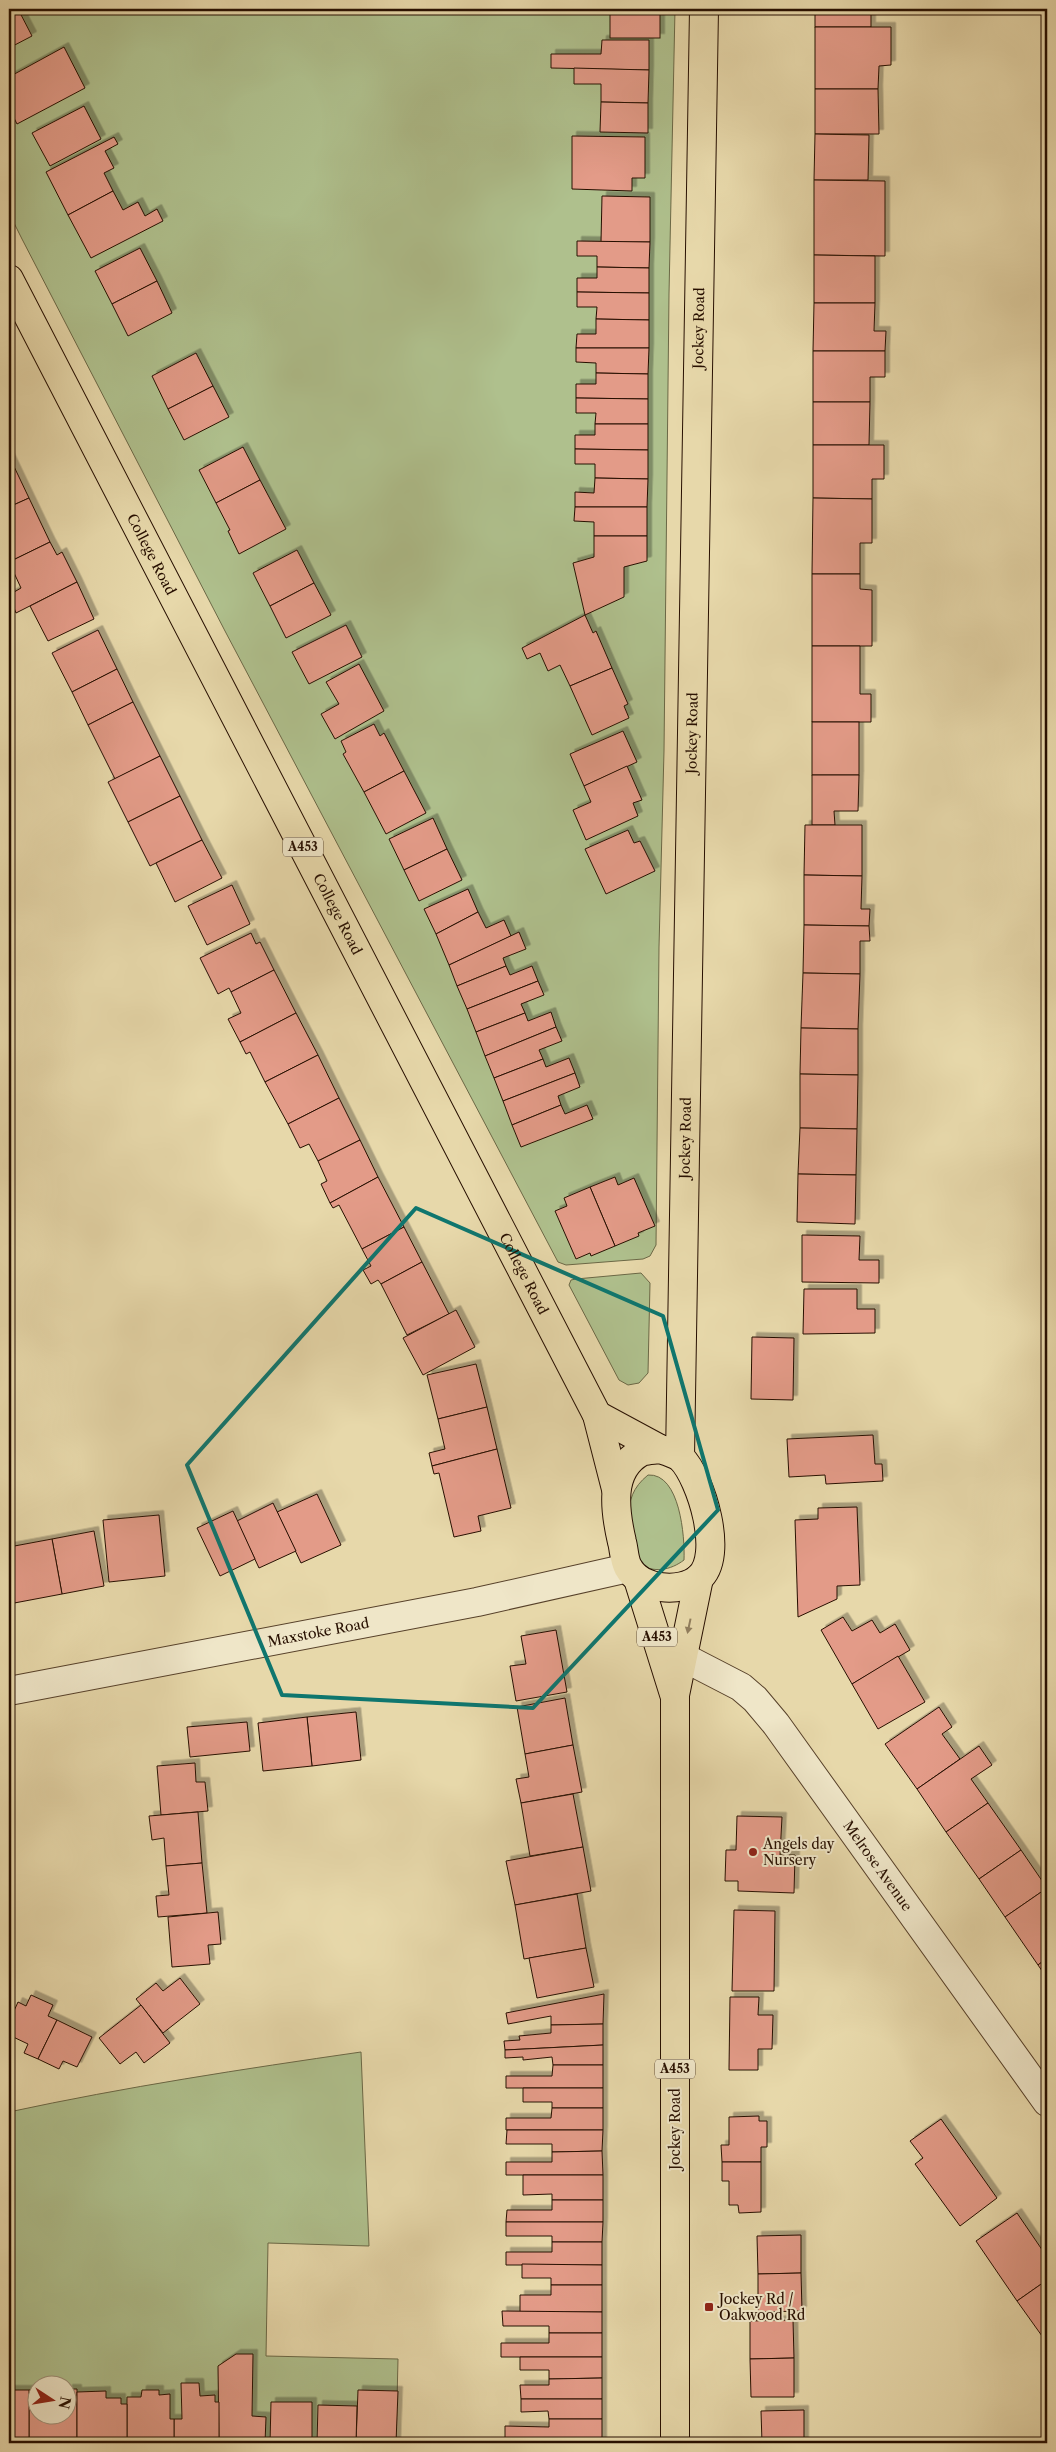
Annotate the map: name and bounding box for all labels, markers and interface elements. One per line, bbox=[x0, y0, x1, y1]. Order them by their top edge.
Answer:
street label: Jockey Road bbox=[689, 287, 708, 371]
street label: College Road bbox=[123, 511, 180, 598]
street label: Jockey Road bbox=[682, 692, 702, 776]
road number: A453 bbox=[283, 838, 323, 856]
street label: College Road bbox=[309, 870, 366, 958]
street label: Jockey Road bbox=[676, 1097, 695, 1181]
street label: College Road bbox=[495, 1230, 553, 1318]
street label: Maxstoke Road bbox=[266, 1614, 371, 1651]
one-way arrow bbox=[685, 1618, 693, 1634]
road number: A453 bbox=[637, 1628, 677, 1646]
street label: Melrose Avenue bbox=[839, 1817, 916, 1915]
place label: Angels day Nursery bbox=[762, 1835, 835, 1869]
marker: Angels day Nursery bbox=[747, 1846, 759, 1858]
road number: A453 bbox=[655, 2060, 695, 2078]
street label: Jockey Road bbox=[666, 2088, 684, 2172]
place label: Jockey Rd / Oakwood Rd bbox=[717, 2290, 806, 2324]
marker: Jockey Rd / Oakwood Rd bbox=[703, 2301, 715, 2313]
north arrow bbox=[28, 2374, 78, 2424]
text: N bbox=[55, 2395, 75, 2411]

